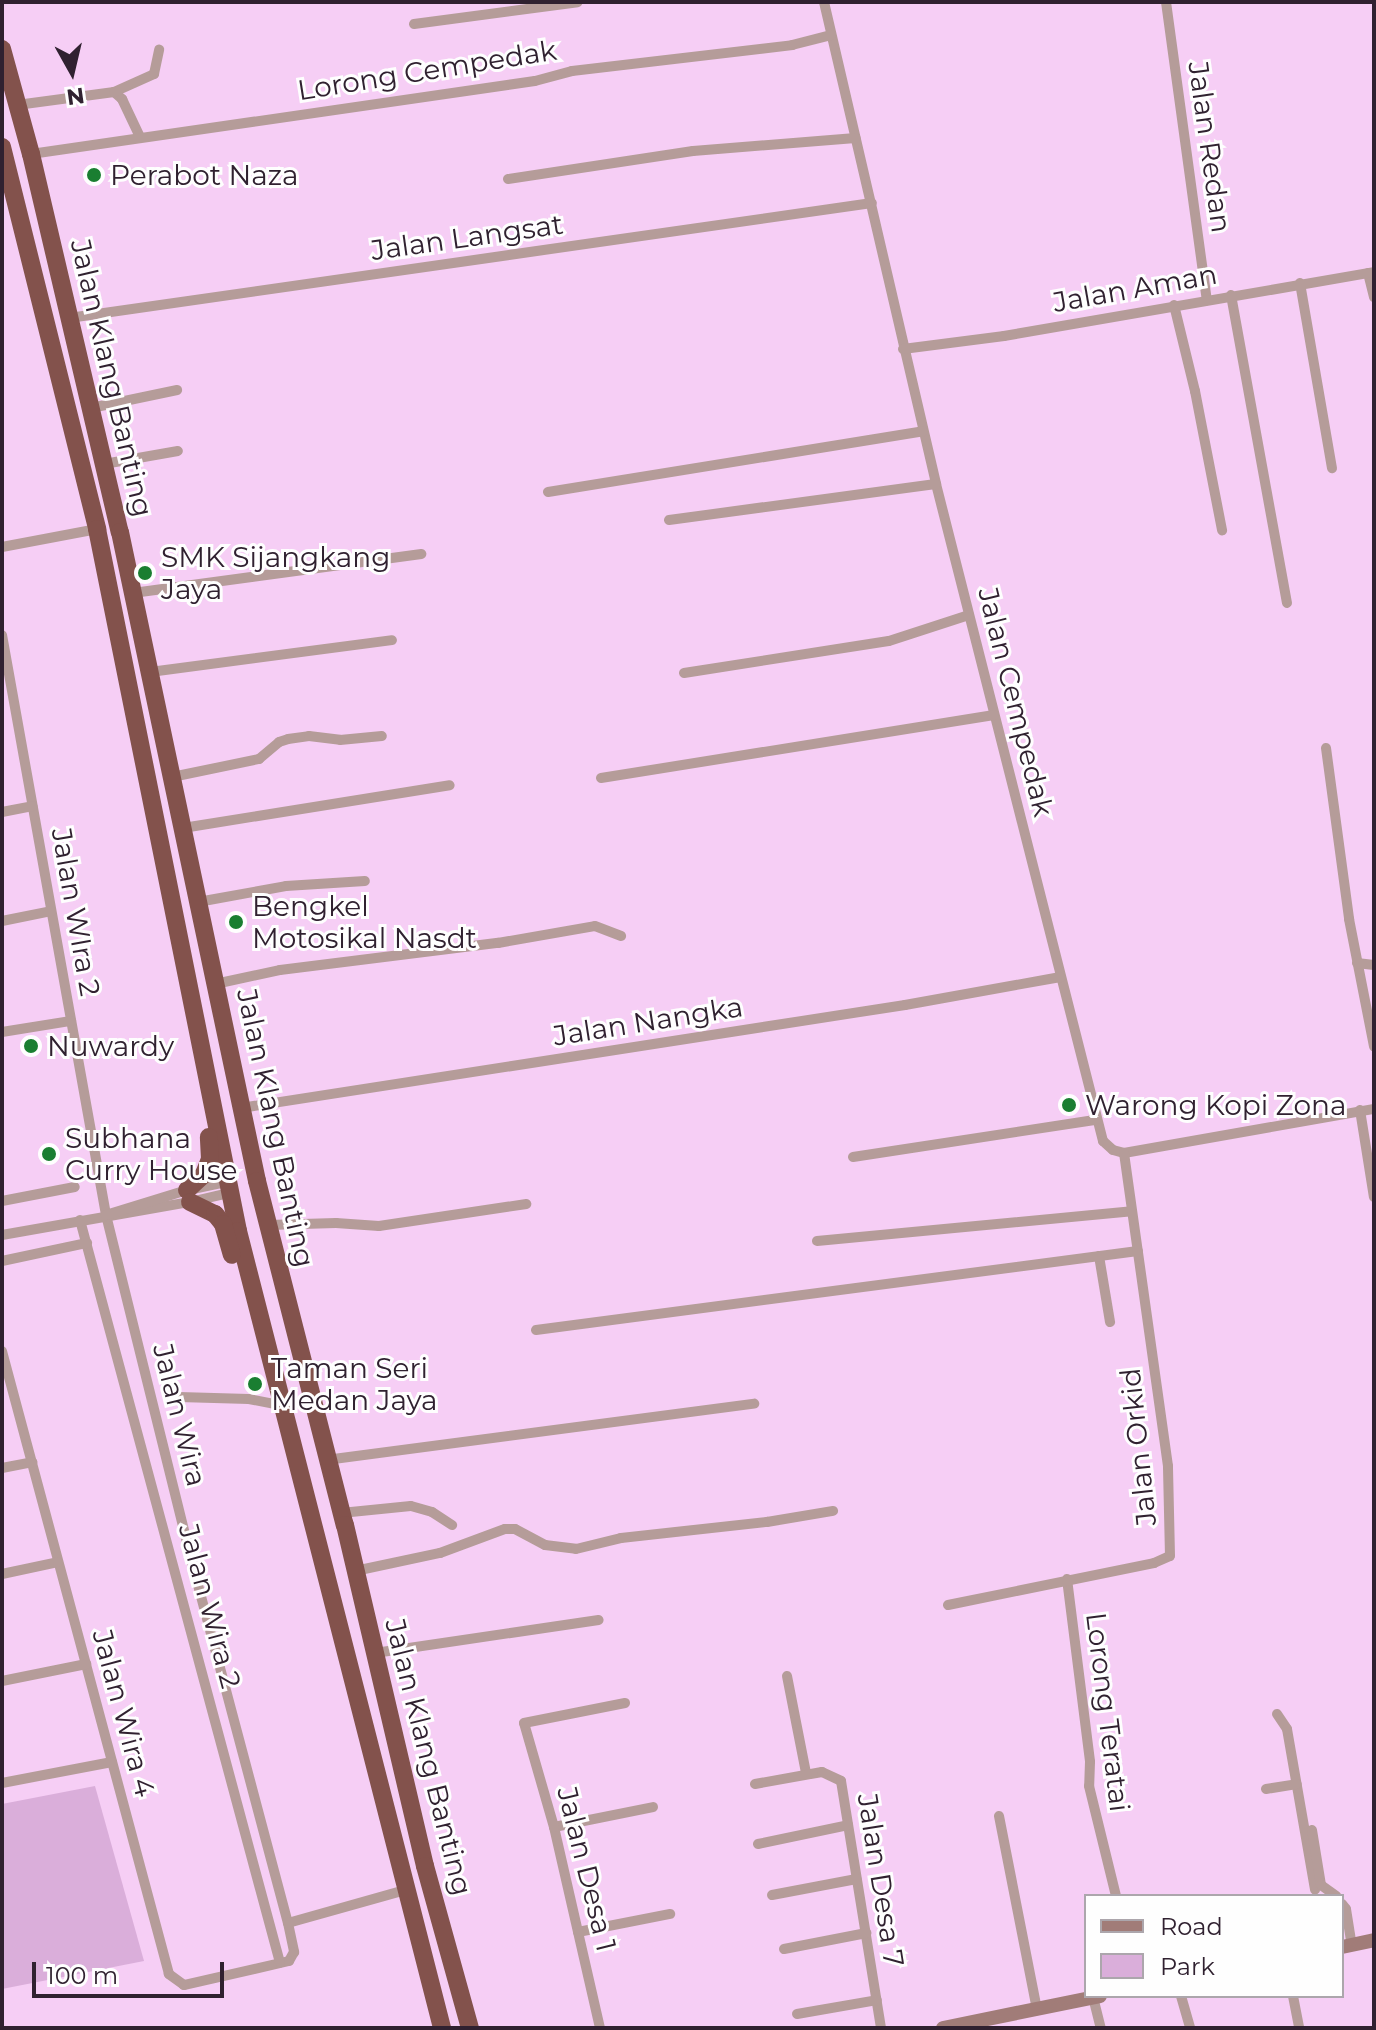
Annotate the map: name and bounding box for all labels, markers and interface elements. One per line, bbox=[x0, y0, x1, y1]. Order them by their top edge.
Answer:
north arrow bbox=[32, 32, 112, 112]
street label: Lorong Cempedak bbox=[295, 33, 559, 107]
street label: Jalan Redan bbox=[1181, 59, 1239, 235]
text: N bbox=[65, 82, 86, 111]
place label: Perabot Naza bbox=[110, 158, 299, 192]
marker: Perabot Naza bbox=[85, 166, 103, 184]
street label: Jalan Langsat bbox=[369, 207, 565, 267]
street label: Jalan Klang Banting bbox=[64, 236, 160, 520]
street label: Jalan Aman bbox=[1050, 257, 1220, 319]
place label: SMK Sijangkang Jaya bbox=[161, 540, 390, 606]
marker: SMK Sijangkang Jaya bbox=[136, 564, 154, 582]
street label: Jalan Cempedak bbox=[971, 584, 1061, 820]
street label: Jalan WIra 2 bbox=[45, 825, 107, 999]
place label: Bengkel Motosikal Nasdt bbox=[252, 889, 477, 955]
marker: Bengkel Motosikal Nasdt bbox=[227, 913, 245, 931]
street label: Jalan Klang Banting bbox=[230, 986, 322, 1270]
street label: Jalan Nangka bbox=[551, 989, 745, 1053]
place label: Nuwardy bbox=[47, 1029, 174, 1063]
marker: Nuwardy bbox=[22, 1037, 40, 1055]
place label: Warong Kopi Zona bbox=[1085, 1088, 1346, 1122]
marker: Warong Kopi Zona bbox=[1060, 1096, 1078, 1114]
place label: Subhana Curry House bbox=[65, 1121, 237, 1187]
marker: Subhana Curry House bbox=[40, 1145, 58, 1163]
street label: Jalan Wira bbox=[146, 1340, 214, 1490]
place label: Taman Seri Medan Jaya bbox=[271, 1351, 438, 1417]
street label: Jalan Orkid bbox=[1113, 1366, 1163, 1528]
marker: Taman Seri Medan Jaya bbox=[246, 1375, 264, 1393]
street label: Jalan Wira 2 bbox=[172, 1520, 248, 1692]
street label: Lorong Teratai bbox=[1079, 1610, 1137, 1814]
street label: Jalan Klang Banting bbox=[378, 1615, 480, 1899]
street label: Jalan Wira 4 bbox=[86, 1626, 162, 1800]
street label: Jalan Desa 1 bbox=[550, 1783, 624, 1955]
street label: Jalan Desa 7 bbox=[851, 1791, 911, 1969]
legend bbox=[1084, 1894, 1344, 1998]
text: Road bbox=[1160, 1912, 1223, 1941]
scale bar bbox=[36, 1946, 228, 1996]
text: Park bbox=[1160, 1952, 1215, 1981]
text: 100 m bbox=[46, 1961, 118, 1990]

